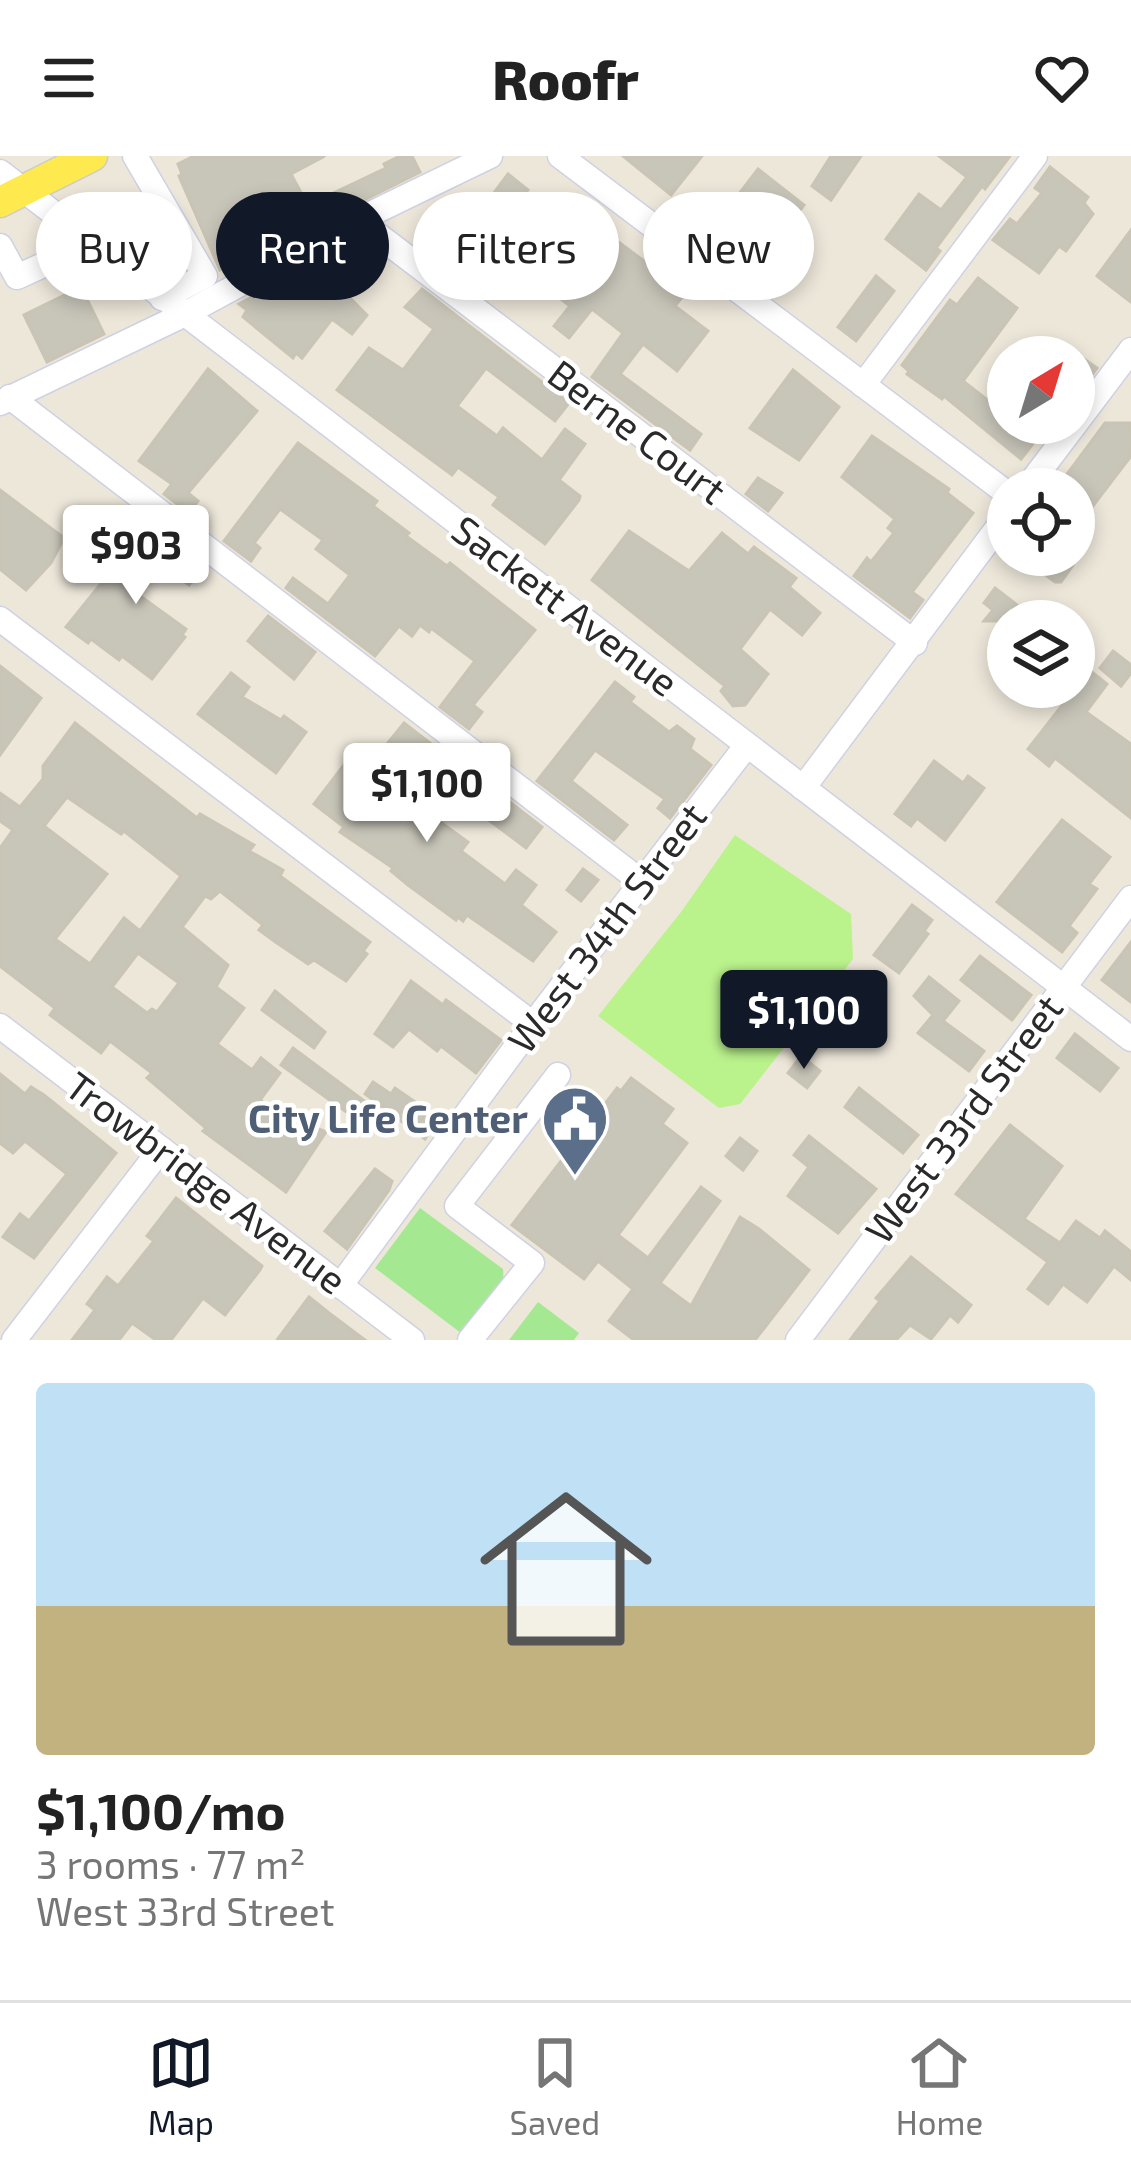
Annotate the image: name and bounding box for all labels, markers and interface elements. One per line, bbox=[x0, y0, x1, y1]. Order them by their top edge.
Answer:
icon: menu bbox=[36, 45, 102, 111]
icon: heart bbox=[1029, 45, 1095, 111]
text: Roofr bbox=[492, 46, 639, 111]
chip: Buy bbox=[36, 192, 192, 300]
chip: Rent bbox=[216, 192, 389, 300]
chip: Filters bbox=[413, 192, 619, 300]
chip: New bbox=[643, 192, 814, 300]
north arrow bbox=[987, 336, 1095, 444]
map controls bbox=[987, 336, 1095, 708]
street label: Berne Court bbox=[540, 349, 736, 513]
button: locate bbox=[987, 468, 1095, 576]
pin: $903 bbox=[65, 505, 207, 607]
street label: Sackett Avenue bbox=[444, 505, 688, 705]
text: $903 bbox=[90, 520, 182, 567]
button: layers bbox=[987, 600, 1095, 708]
pin: $1,100 bbox=[329, 743, 525, 845]
text: $1,100 bbox=[370, 758, 484, 805]
street label: West 34th Street bbox=[497, 793, 715, 1061]
pin: $1,100 bbox=[706, 970, 902, 1072]
text: $1,100 bbox=[747, 985, 861, 1032]
street label: West 33rd Street bbox=[854, 985, 1071, 1251]
street label: Trowbridge Avenue bbox=[57, 1061, 357, 1303]
public building icon: City Life Center bbox=[540, 1084, 610, 1178]
place label: City Life Center bbox=[248, 1094, 528, 1142]
icon: home bbox=[458, 1461, 674, 1677]
text: $1,100/mo bbox=[36, 1779, 286, 1840]
text: 3 rooms · 77 m² bbox=[36, 1840, 305, 1887]
text: West 33rd Street bbox=[36, 1887, 335, 1934]
tab: Map bbox=[148, 2030, 214, 2142]
tab: Saved bbox=[510, 2030, 600, 2142]
tab: Home bbox=[896, 2030, 983, 2142]

